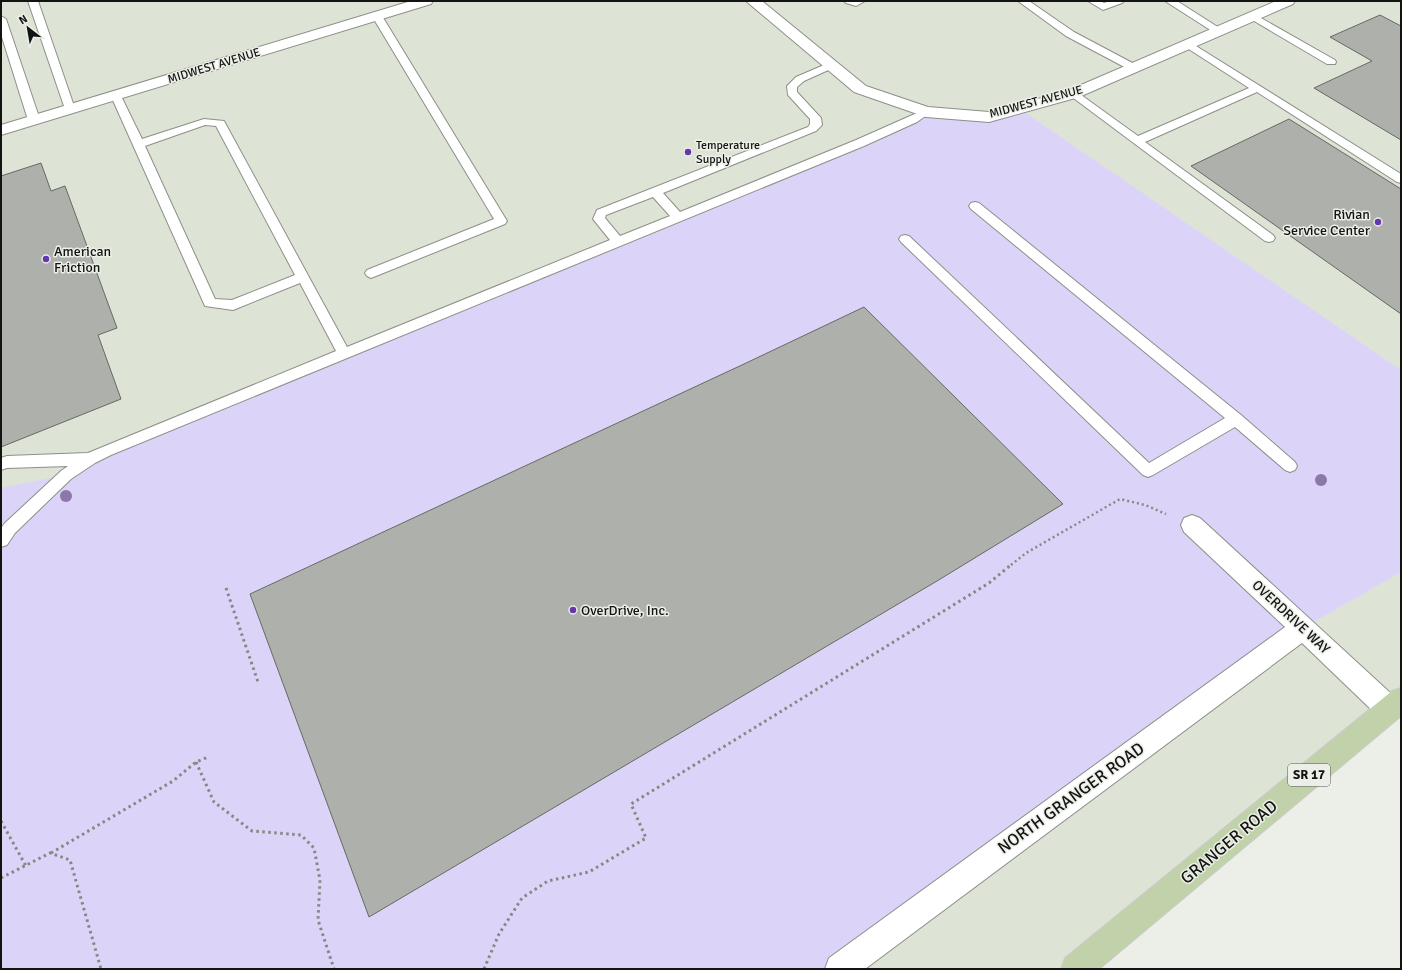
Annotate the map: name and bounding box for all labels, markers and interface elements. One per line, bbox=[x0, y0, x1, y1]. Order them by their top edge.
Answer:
north arrow bbox=[8, 8, 48, 48]
text: N bbox=[16, 12, 30, 27]
street label: MIDWEST AVENUE bbox=[166, 45, 262, 87]
street label: MIDWEST AVENUE bbox=[988, 82, 1085, 122]
place label: Temperature Supply bbox=[696, 138, 760, 167]
marker: Temperature Supply bbox=[683, 147, 693, 157]
place label: Rivian Service Center bbox=[1283, 206, 1371, 239]
marker: Rivian Service Center bbox=[1373, 217, 1383, 227]
place label: American Friction bbox=[54, 243, 111, 276]
marker: American Friction bbox=[41, 254, 51, 264]
street label: OVERDRIVE WAY bbox=[1248, 577, 1334, 657]
place label: OverDrive, Inc. bbox=[581, 602, 669, 619]
marker: OverDrive, Inc. bbox=[568, 605, 578, 615]
street label: NORTH GRANGER ROAD bbox=[994, 738, 1148, 858]
road number: SR 17 bbox=[1288, 764, 1330, 786]
street label: GRANGER ROAD bbox=[1176, 795, 1282, 889]

